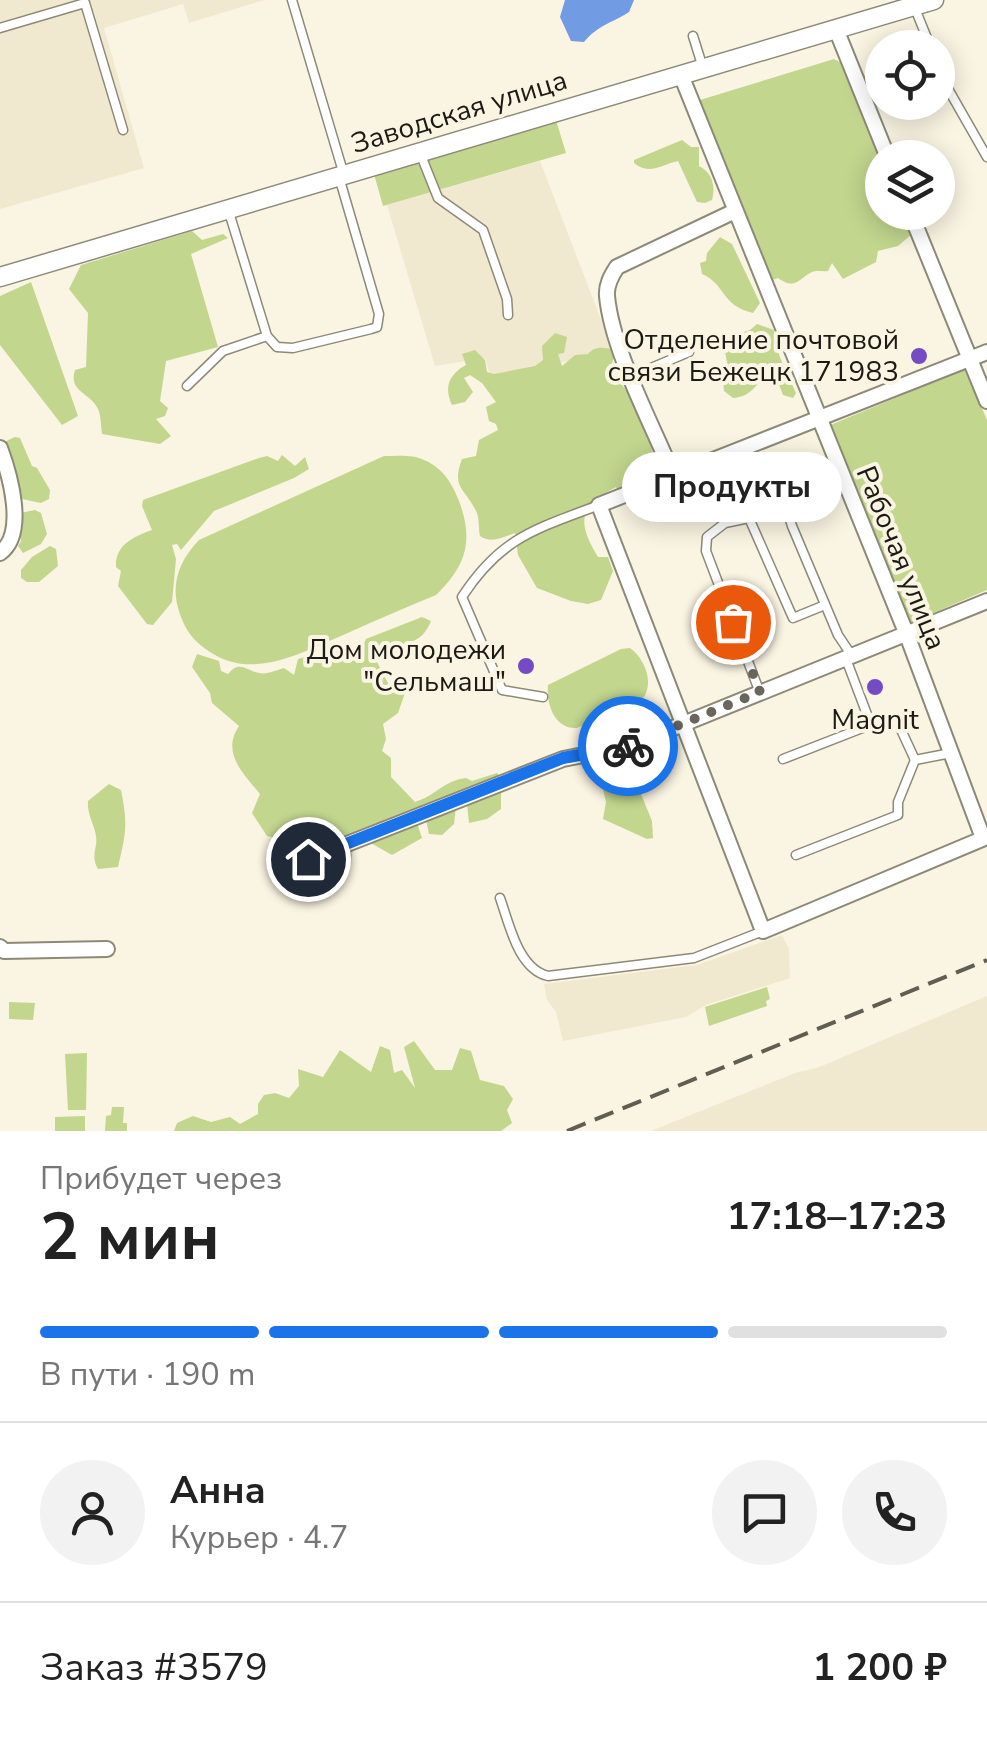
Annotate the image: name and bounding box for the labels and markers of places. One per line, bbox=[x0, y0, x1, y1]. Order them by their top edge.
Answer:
place label: Отделение почтовой связи Бежецк 171983 bbox=[608, 321, 899, 391]
marker: Отделение почтовой связи Бежецк 171983 bbox=[908, 345, 930, 367]
callout: Продукты bbox=[623, 452, 843, 522]
pin bbox=[691, 580, 776, 665]
place label: Дом молодежи "Сельмаш" bbox=[307, 631, 506, 701]
marker: Дом молодежи "Сельмаш" bbox=[515, 655, 537, 677]
marker: Magnit bbox=[864, 676, 886, 698]
place label: Magnit bbox=[831, 701, 919, 739]
pin bbox=[266, 817, 351, 902]

